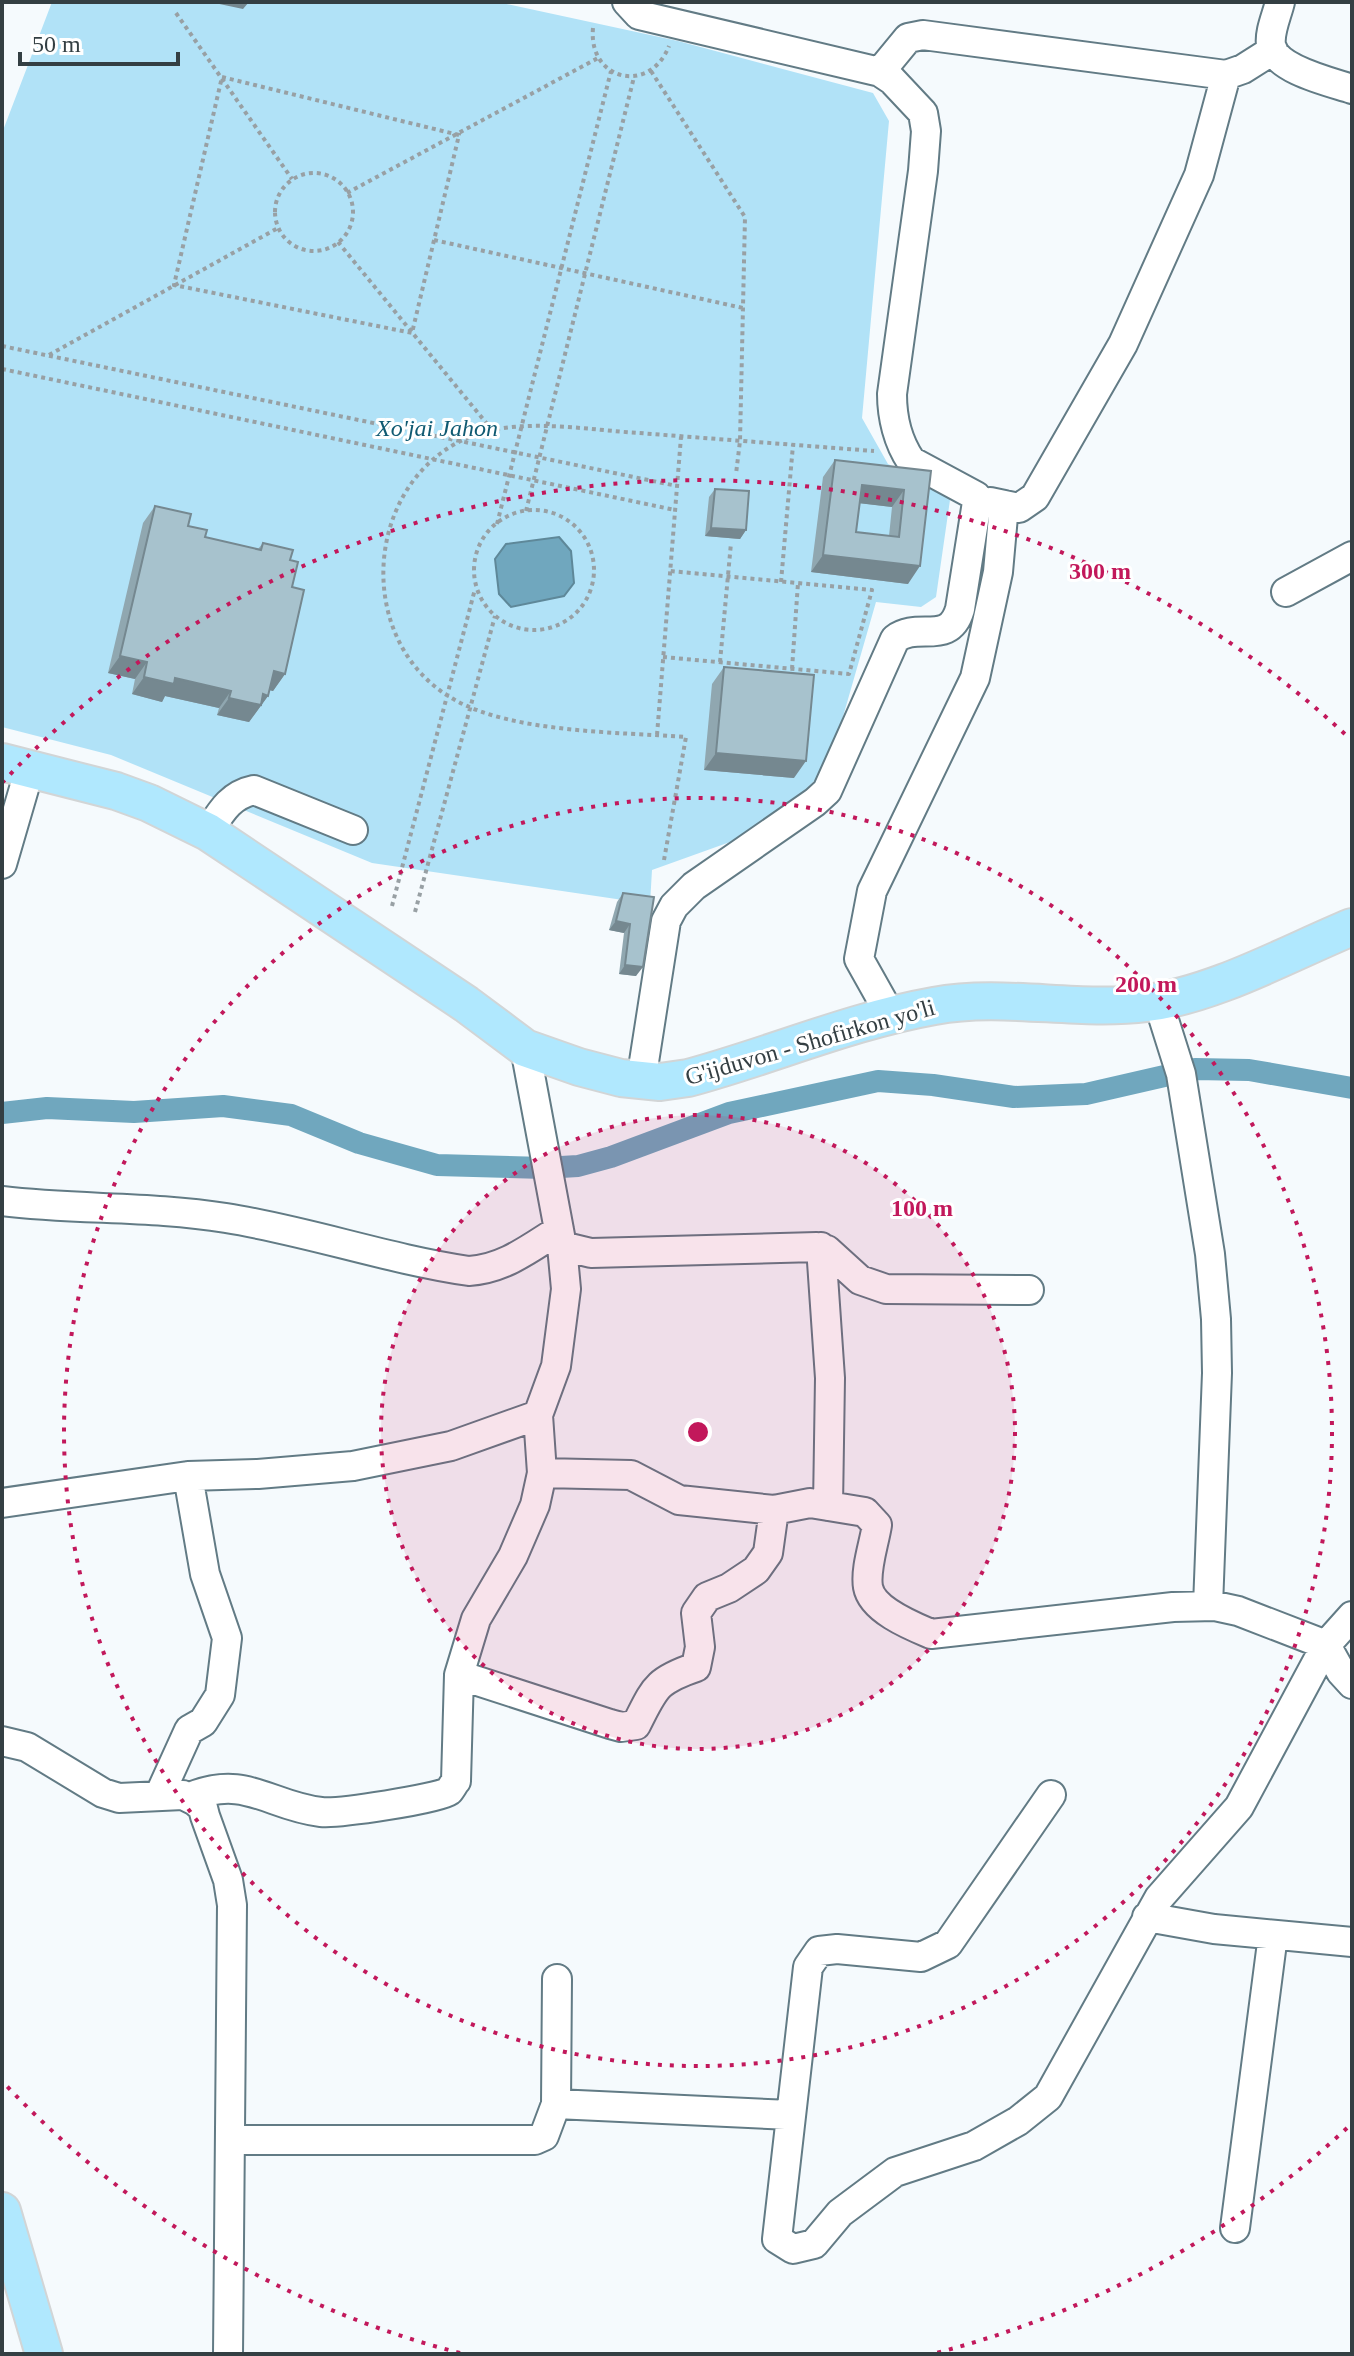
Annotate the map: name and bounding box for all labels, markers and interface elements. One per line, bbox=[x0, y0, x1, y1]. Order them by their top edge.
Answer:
scale bar bbox=[20, 16, 178, 66]
text: 50 m bbox=[32, 31, 81, 57]
park label: Xo'jai Jahon bbox=[375, 415, 498, 441]
text: 300 m bbox=[1069, 558, 1131, 584]
text: 200 m bbox=[1115, 971, 1177, 997]
street label: G'ijduvon - Shofirkon yo'li bbox=[682, 994, 938, 1090]
text: 100 m bbox=[891, 1195, 953, 1221]
centre of rings bbox=[684, 1418, 712, 1446]

